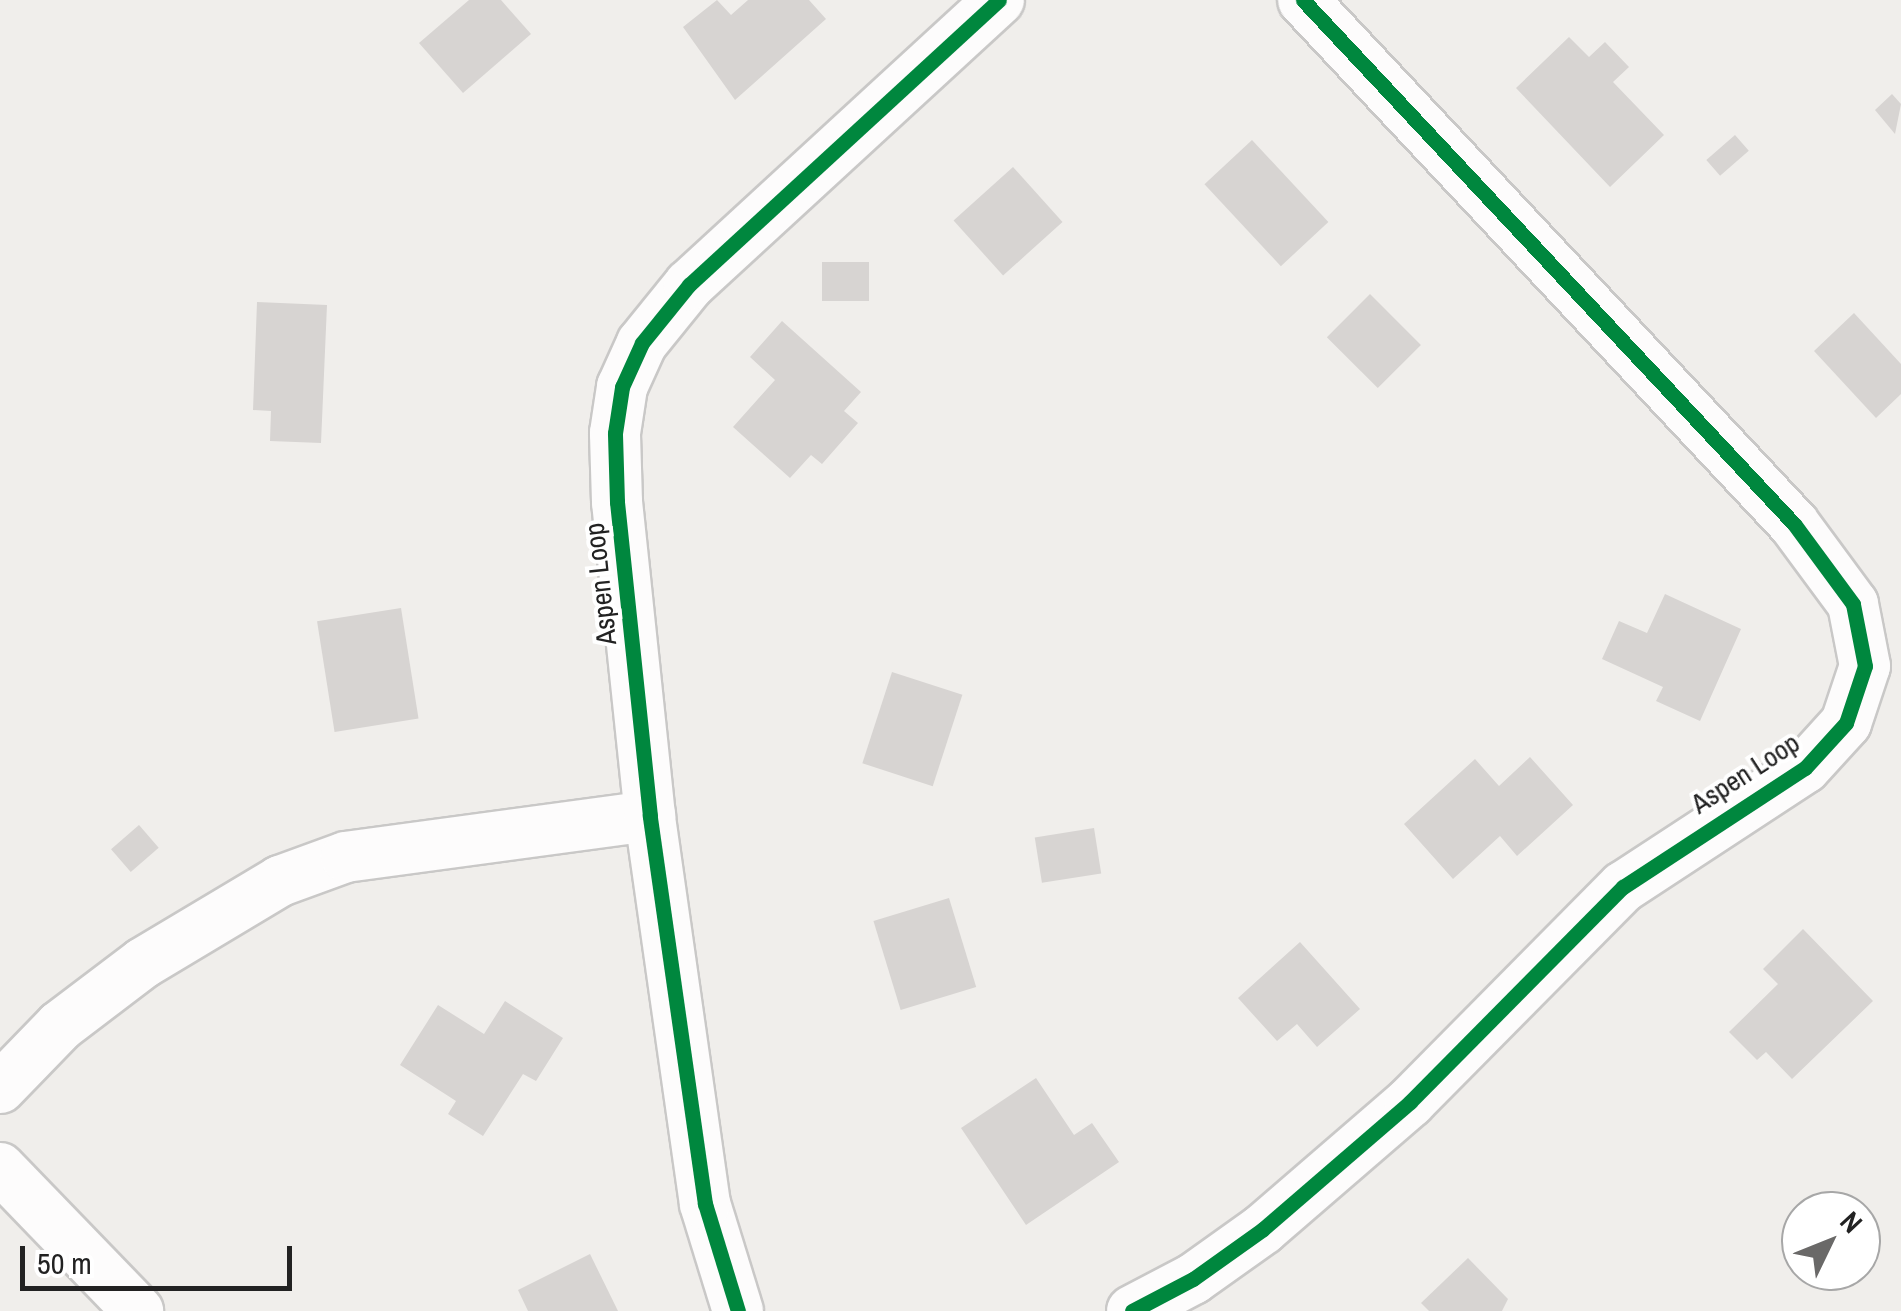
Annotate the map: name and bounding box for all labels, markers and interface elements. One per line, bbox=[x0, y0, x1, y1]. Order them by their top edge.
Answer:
street label: Aspen Loop bbox=[577, 521, 623, 647]
street label: Aspen Loop bbox=[1684, 726, 1806, 820]
north arrow bbox=[1781, 1191, 1881, 1291]
text: N bbox=[1832, 1203, 1871, 1241]
scale bar bbox=[25, 1226, 298, 1288]
text: 50 m bbox=[37, 1243, 92, 1283]

